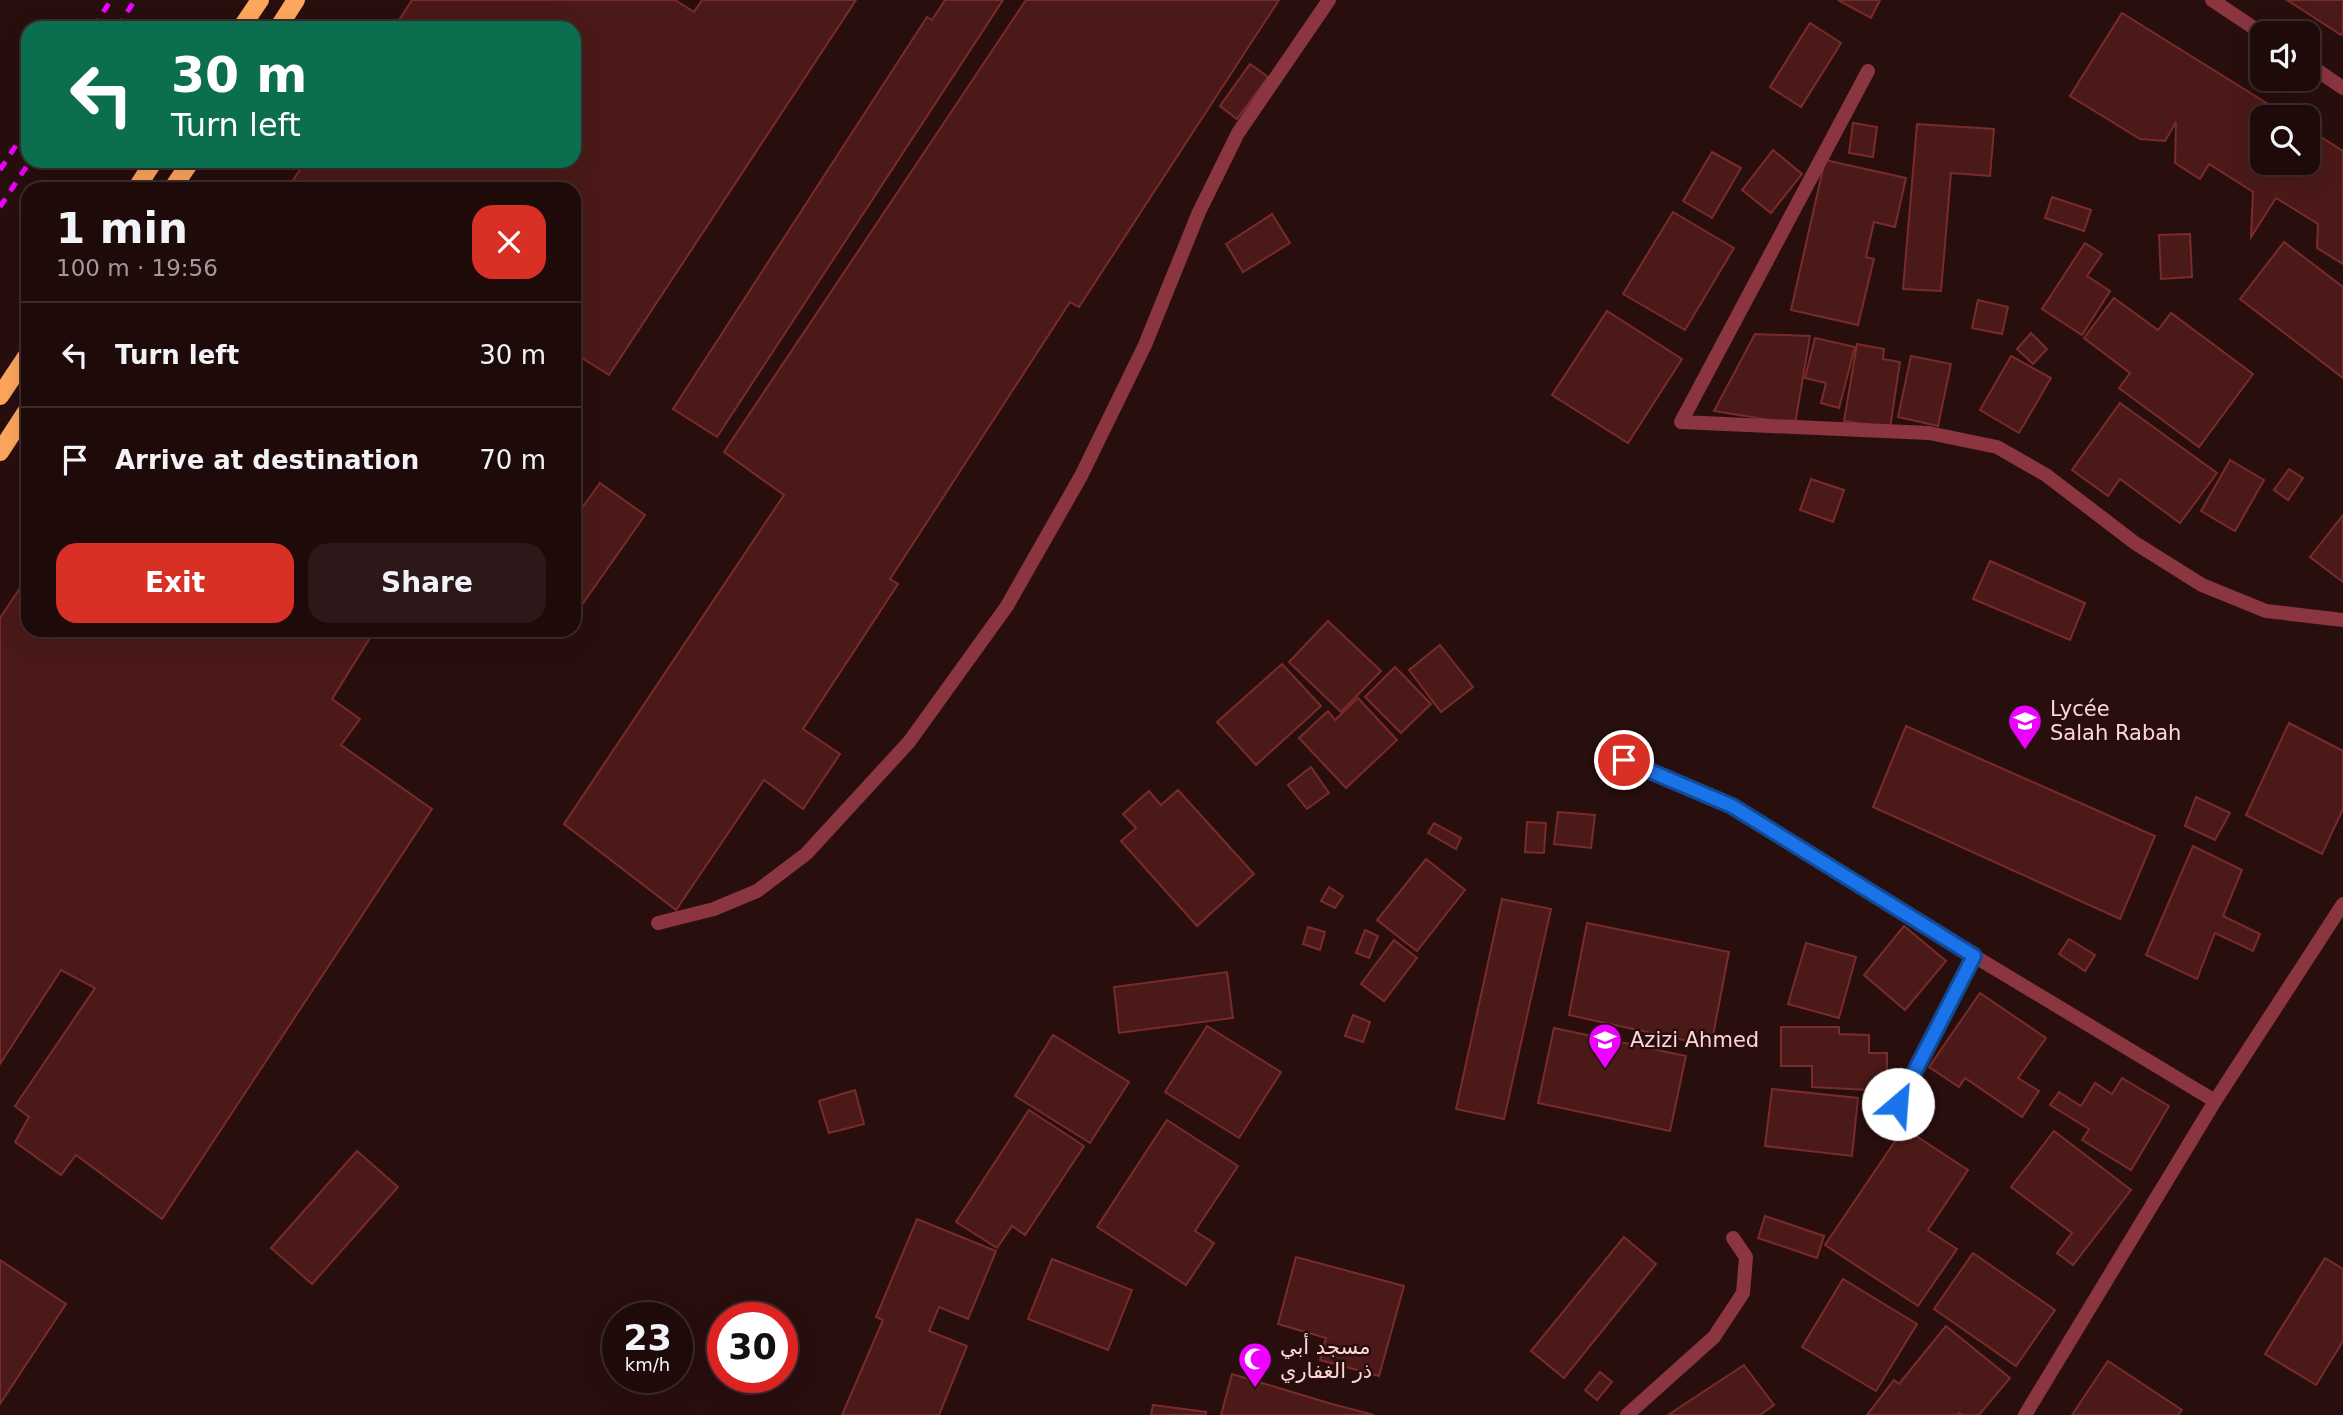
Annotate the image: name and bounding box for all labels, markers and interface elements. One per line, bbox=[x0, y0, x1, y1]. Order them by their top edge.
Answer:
map controls bbox=[2250, 21, 2320, 175]
button: sound bbox=[2250, 21, 2320, 91]
text: 30 m bbox=[171, 47, 307, 104]
icon: left bbox=[56, 49, 147, 140]
button: search bbox=[2250, 105, 2320, 175]
text: Turn left bbox=[171, 106, 301, 144]
text: 1 min bbox=[56, 204, 188, 253]
button: close bbox=[472, 205, 546, 279]
text: 100 m · 19:56 bbox=[56, 255, 218, 281]
icon: left bbox=[56, 336, 94, 374]
text: Turn left bbox=[115, 340, 239, 370]
text: 30 m bbox=[479, 340, 546, 370]
icon: arrive bbox=[56, 441, 94, 479]
text: Arrive at destination bbox=[115, 445, 419, 475]
text: 70 m bbox=[479, 445, 546, 475]
button: Exit bbox=[56, 543, 294, 623]
button: Share bbox=[308, 543, 546, 623]
place label: Lycée Salah Rabah bbox=[2050, 697, 2181, 745]
school or university icon: Lycée Salah Rabah bbox=[2006, 702, 2044, 751]
pin bbox=[1594, 730, 1654, 790]
icon: arrive bbox=[1605, 741, 1643, 779]
school or university icon: Azizi Ahmed bbox=[1586, 1021, 1624, 1070]
place label: Azizi Ahmed bbox=[1630, 1028, 1759, 1052]
position arrow bbox=[1861, 1067, 1935, 1141]
speed limit sign: 30 bbox=[707, 1302, 798, 1393]
text: 23 bbox=[623, 1318, 672, 1358]
place label: مسجد أبي ذر الغفاري bbox=[1280, 1333, 1372, 1383]
mosque icon: مسجد أبي ذر الغفاري bbox=[1236, 1340, 1274, 1389]
text: km/h bbox=[625, 1354, 670, 1375]

